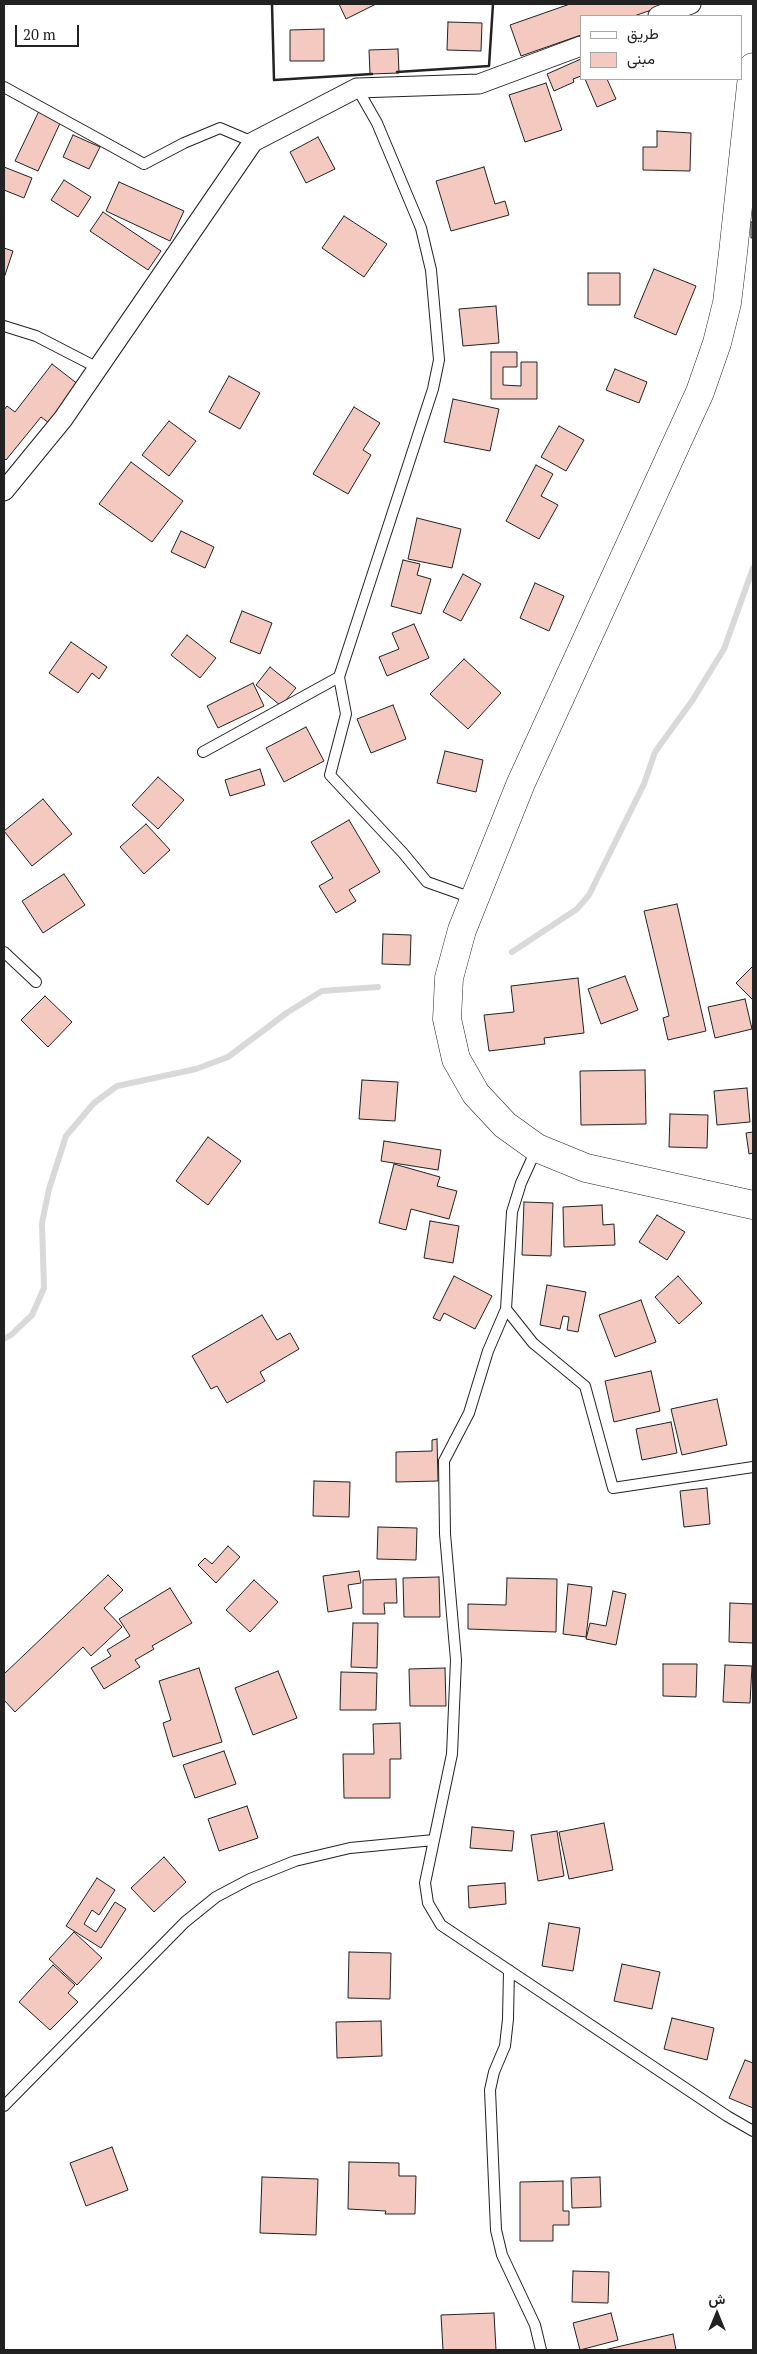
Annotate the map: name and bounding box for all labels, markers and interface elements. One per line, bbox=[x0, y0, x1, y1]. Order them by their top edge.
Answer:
scale bar bbox=[18, 15, 81, 47]
legend bbox=[580, 15, 742, 80]
text: طريق bbox=[627, 23, 659, 43]
text: 20 m bbox=[23, 24, 56, 44]
text: مبنى bbox=[627, 48, 655, 68]
north arrow bbox=[692, 2289, 742, 2339]
text: ش bbox=[709, 2289, 725, 2308]

